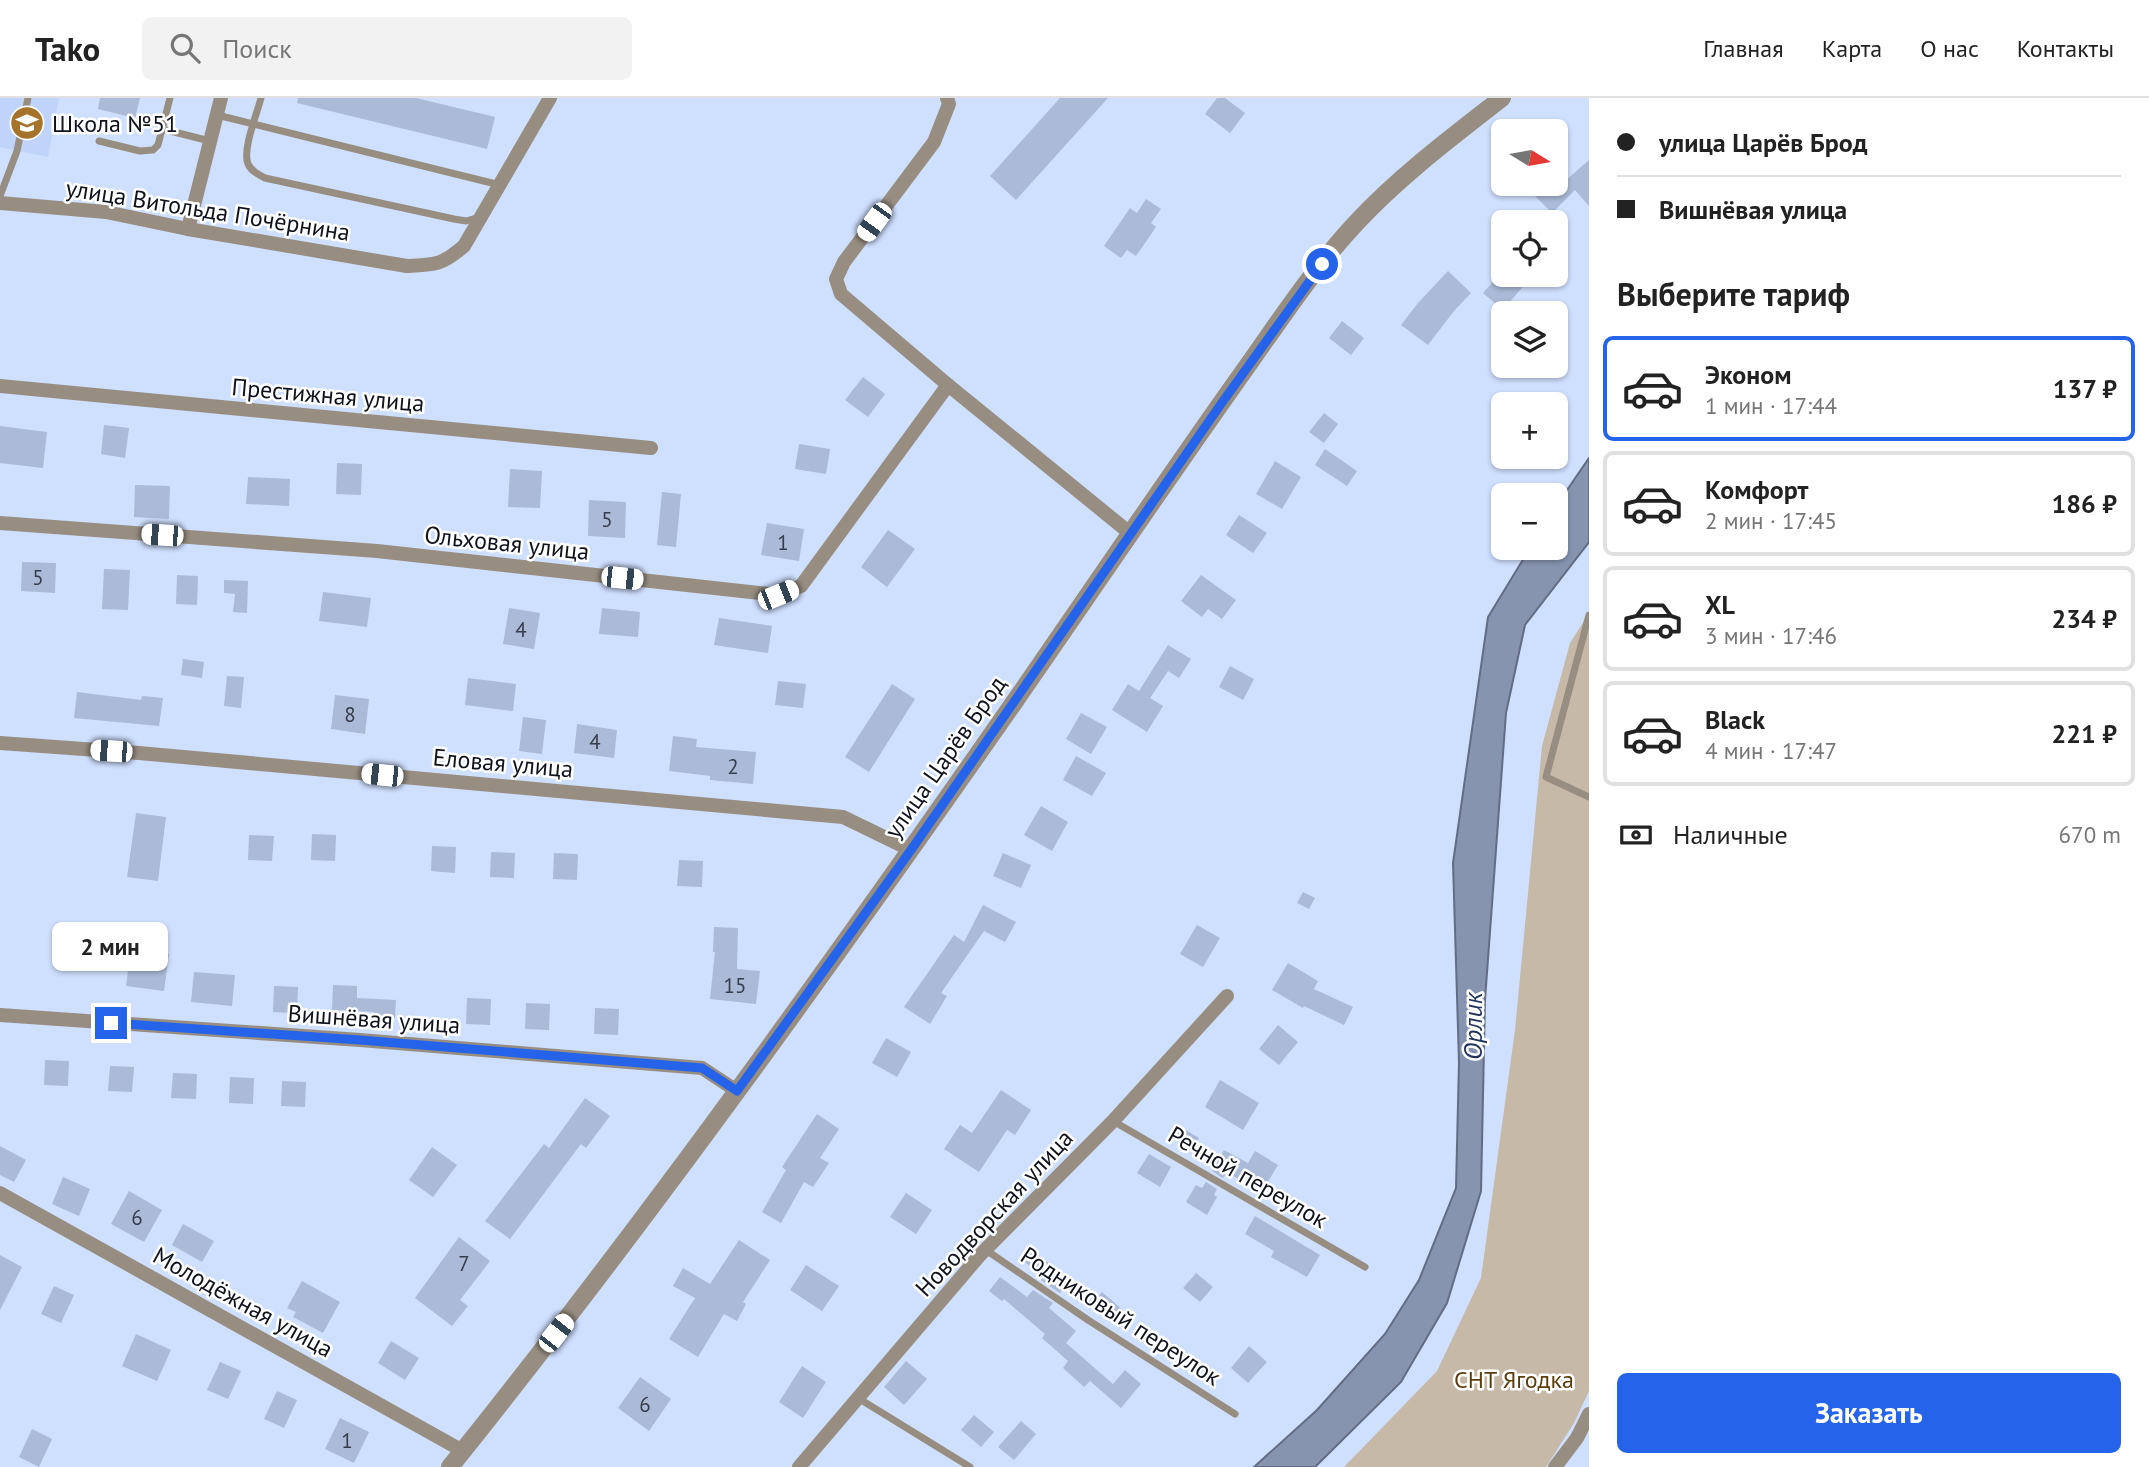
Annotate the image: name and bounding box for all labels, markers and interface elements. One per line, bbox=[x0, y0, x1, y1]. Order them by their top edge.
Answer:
search box bbox=[142, 17, 632, 80]
text: Tako bbox=[35, 27, 100, 70]
icon: search bbox=[166, 29, 204, 67]
text: Поиск bbox=[222, 32, 292, 65]
text: Главная bbox=[1703, 33, 1784, 64]
text: Карта bbox=[1822, 33, 1882, 64]
text: О нас bbox=[1920, 33, 1979, 64]
text: Контакты bbox=[2017, 33, 2114, 64]
school or university icon: Школа №51 bbox=[8, 104, 46, 142]
place label: Школа №51 bbox=[52, 108, 178, 139]
north arrow bbox=[1491, 119, 1568, 196]
map controls bbox=[1491, 119, 1568, 560]
text: улица Царёв Брод bbox=[1659, 126, 1868, 159]
street label: улица Витольда Почёрнина bbox=[64, 172, 352, 248]
text: Вишнёвая улица bbox=[1659, 193, 1847, 226]
car bbox=[854, 199, 895, 245]
button: locate bbox=[1491, 210, 1568, 287]
route start bbox=[1306, 248, 1338, 280]
text: Выберите тариф bbox=[1617, 273, 1850, 315]
button: layers bbox=[1491, 301, 1568, 378]
icon: car bbox=[1621, 357, 1684, 420]
text: Эконом bbox=[1705, 358, 1792, 391]
street label: Престижная улица bbox=[230, 371, 426, 419]
text: 137 ₽ bbox=[2053, 372, 2117, 405]
text: 1 мин · 17:44 bbox=[1705, 391, 1837, 420]
button: + bbox=[1491, 392, 1568, 469]
icon: car bbox=[1621, 472, 1684, 535]
text: Комфорт bbox=[1705, 473, 1808, 506]
button: − bbox=[1491, 483, 1568, 560]
text: 186 ₽ bbox=[2051, 487, 2117, 520]
house number: 5 bbox=[601, 506, 613, 533]
text: 2 мин · 17:45 bbox=[1705, 506, 1837, 535]
street label: Ольховая улица bbox=[423, 519, 591, 567]
car bbox=[141, 523, 184, 547]
house number: 1 bbox=[777, 529, 789, 556]
house number: 5 bbox=[32, 564, 44, 591]
car bbox=[601, 565, 644, 591]
car bbox=[755, 577, 802, 613]
icon: car bbox=[1621, 587, 1684, 650]
text: XL bbox=[1705, 588, 1735, 621]
text: 234 ₽ bbox=[2051, 602, 2117, 635]
house number: 4 bbox=[515, 616, 527, 643]
text: 3 мин · 17:46 bbox=[1705, 621, 1837, 650]
street label: улица Царёв Брод bbox=[877, 670, 1013, 844]
house number: 8 bbox=[344, 701, 356, 728]
icon: car bbox=[1621, 702, 1684, 765]
text: Black bbox=[1705, 703, 1765, 736]
text: 221 ₽ bbox=[2051, 717, 2117, 750]
house number: 4 bbox=[589, 728, 601, 755]
text: 4 мин · 17:47 bbox=[1705, 736, 1837, 765]
car bbox=[90, 739, 133, 763]
street label: Еловая улица bbox=[432, 741, 574, 785]
house number: 2 bbox=[727, 753, 739, 780]
car bbox=[361, 762, 404, 788]
icon: cash bbox=[1617, 816, 1655, 854]
text: Наличные bbox=[1673, 818, 1788, 851]
text: 670 m bbox=[2059, 820, 2121, 849]
callout: 2 мин bbox=[53, 922, 169, 970]
text: 2 мин bbox=[80, 932, 140, 961]
house number: 15 bbox=[724, 972, 746, 999]
water label: Орлик bbox=[1456, 991, 1489, 1060]
street label: Вишнёвая улица bbox=[287, 998, 461, 1040]
route end bbox=[95, 1007, 127, 1039]
street label: Речной переулок bbox=[1163, 1119, 1334, 1235]
street label: Новодворская улица bbox=[908, 1123, 1080, 1303]
house number: 6 bbox=[131, 1204, 143, 1231]
street label: Молодёжная улица bbox=[148, 1240, 338, 1364]
street label: Родниковый переулок bbox=[1015, 1240, 1227, 1393]
house number: 7 bbox=[458, 1250, 470, 1277]
car bbox=[535, 1310, 578, 1356]
park label: СНТ Ягодка bbox=[1454, 1364, 1574, 1395]
button: Заказать bbox=[1617, 1373, 2121, 1453]
house number: 6 bbox=[639, 1391, 651, 1418]
house number: 1 bbox=[341, 1427, 353, 1454]

